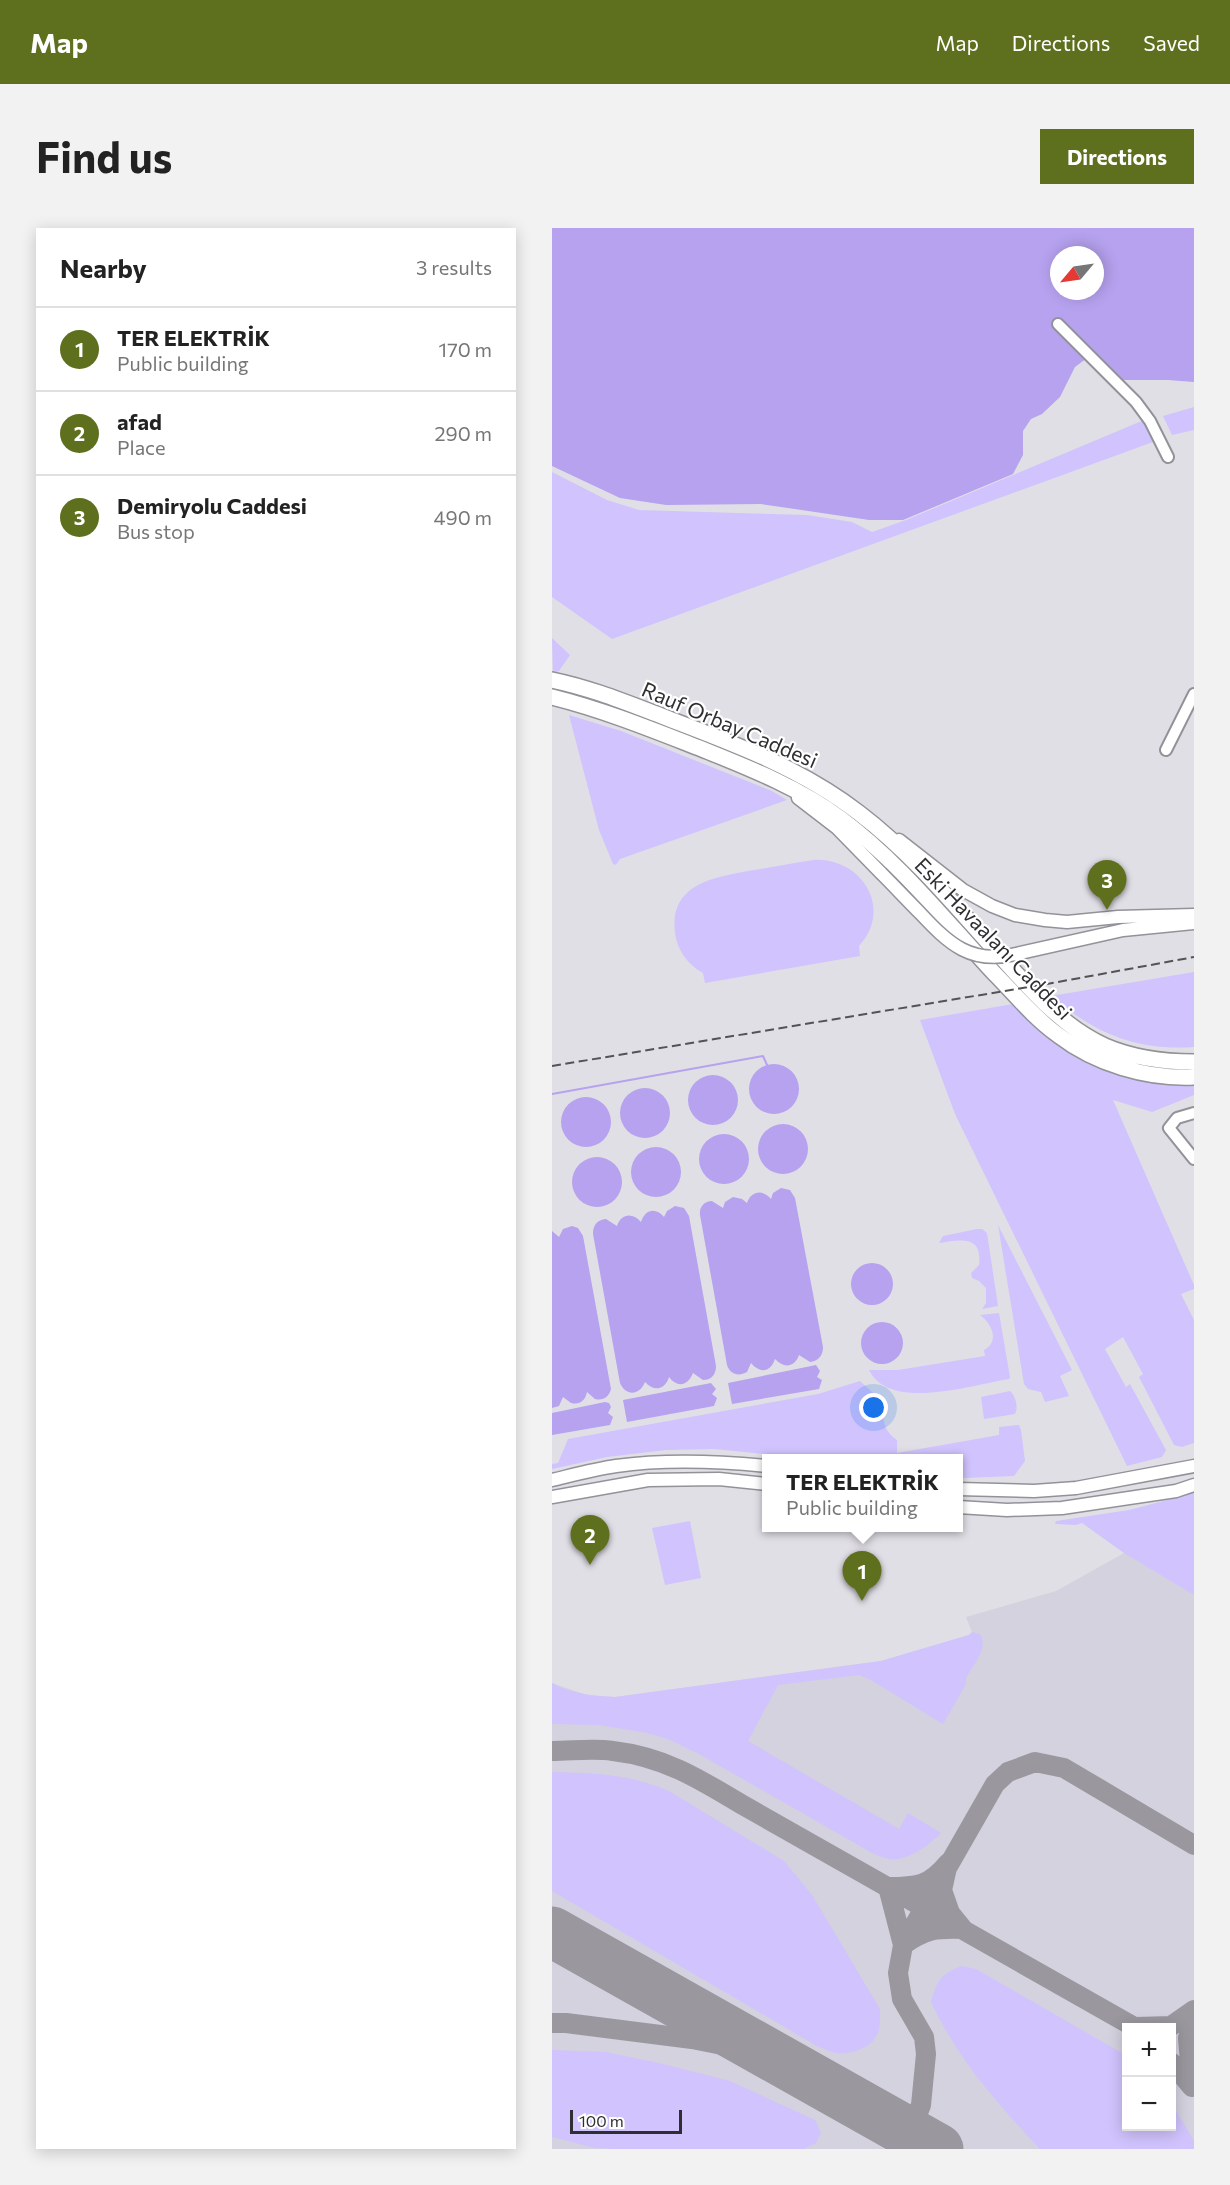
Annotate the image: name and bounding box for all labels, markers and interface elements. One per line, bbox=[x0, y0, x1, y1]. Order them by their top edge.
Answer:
text: Map bbox=[30, 25, 88, 59]
text: Map bbox=[936, 30, 979, 55]
text: Directions bbox=[1012, 30, 1110, 55]
text: Saved bbox=[1143, 30, 1200, 55]
button: Directions bbox=[1040, 129, 1194, 184]
text: Find us bbox=[36, 130, 172, 182]
north arrow bbox=[1050, 246, 1104, 300]
text: Nearby bbox=[60, 252, 147, 283]
text: 3 results bbox=[416, 255, 492, 279]
text: TER ELEKTRİK bbox=[117, 324, 270, 351]
text: 1 bbox=[75, 337, 84, 361]
text: 170 m bbox=[439, 337, 492, 361]
text: Public building bbox=[117, 351, 249, 375]
text: afad bbox=[117, 408, 162, 435]
text: 2 bbox=[74, 421, 85, 445]
text: 290 m bbox=[434, 421, 492, 445]
text: Place bbox=[117, 435, 166, 459]
text: Demiryolu Caddesi bbox=[117, 492, 307, 519]
text: 3 bbox=[74, 505, 85, 529]
text: 490 m bbox=[434, 505, 492, 529]
text: Bus stop bbox=[117, 519, 195, 543]
street label: Rauf Orbay Caddesi bbox=[638, 676, 822, 772]
street label: Eski Havaalanı Caddesi bbox=[910, 852, 1078, 1024]
pin: 3 bbox=[1088, 860, 1126, 910]
your location bbox=[859, 1393, 888, 1422]
popup bbox=[762, 1454, 963, 1532]
text: TER ELEKTRİK bbox=[786, 1468, 939, 1495]
text: Public building bbox=[786, 1495, 918, 1519]
pin: 2 bbox=[570, 1516, 609, 1565]
pin: 1 bbox=[842, 1552, 882, 1601]
map controls bbox=[1122, 2023, 1176, 2131]
button: + bbox=[1122, 2023, 1176, 2077]
button: − bbox=[1122, 2077, 1176, 2131]
scale bar bbox=[570, 2107, 682, 2134]
text: 100 m bbox=[579, 2111, 624, 2130]

